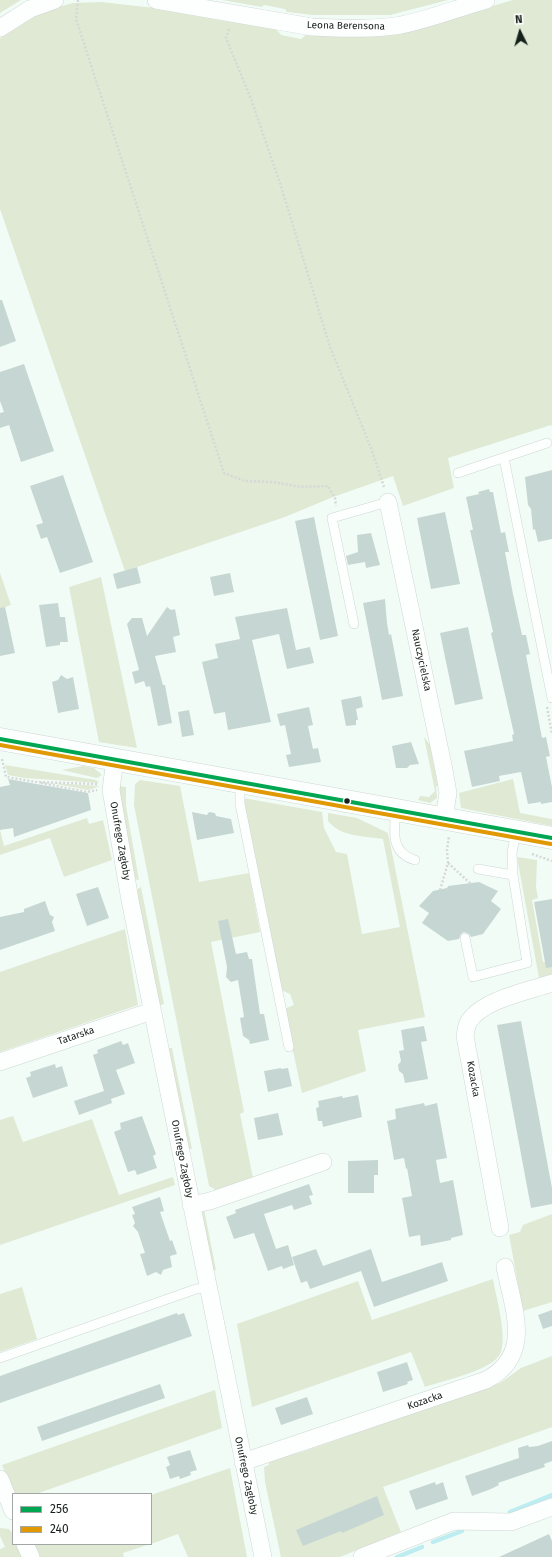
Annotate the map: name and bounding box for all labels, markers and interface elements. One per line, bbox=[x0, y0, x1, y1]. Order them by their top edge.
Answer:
north arrow bbox=[500, 12, 540, 52]
text: N bbox=[515, 13, 523, 26]
street label: Leona Berensona bbox=[307, 19, 385, 33]
street label: Nauczycielska bbox=[409, 628, 433, 692]
unlabelled marker bbox=[342, 796, 352, 806]
street label: Onufrego Zagłoby bbox=[107, 801, 133, 881]
street label: Tatarska bbox=[56, 1024, 96, 1048]
street label: Kozacka bbox=[464, 1060, 482, 1098]
street label: Onufrego Zagłoby bbox=[168, 1119, 196, 1199]
street label: Kozacka bbox=[406, 1389, 444, 1413]
street label: Onufrego Zagłoby bbox=[232, 1436, 260, 1516]
legend bbox=[12, 1493, 152, 1545]
text: 256 bbox=[50, 1502, 68, 1516]
text: 240 bbox=[50, 1522, 69, 1536]

